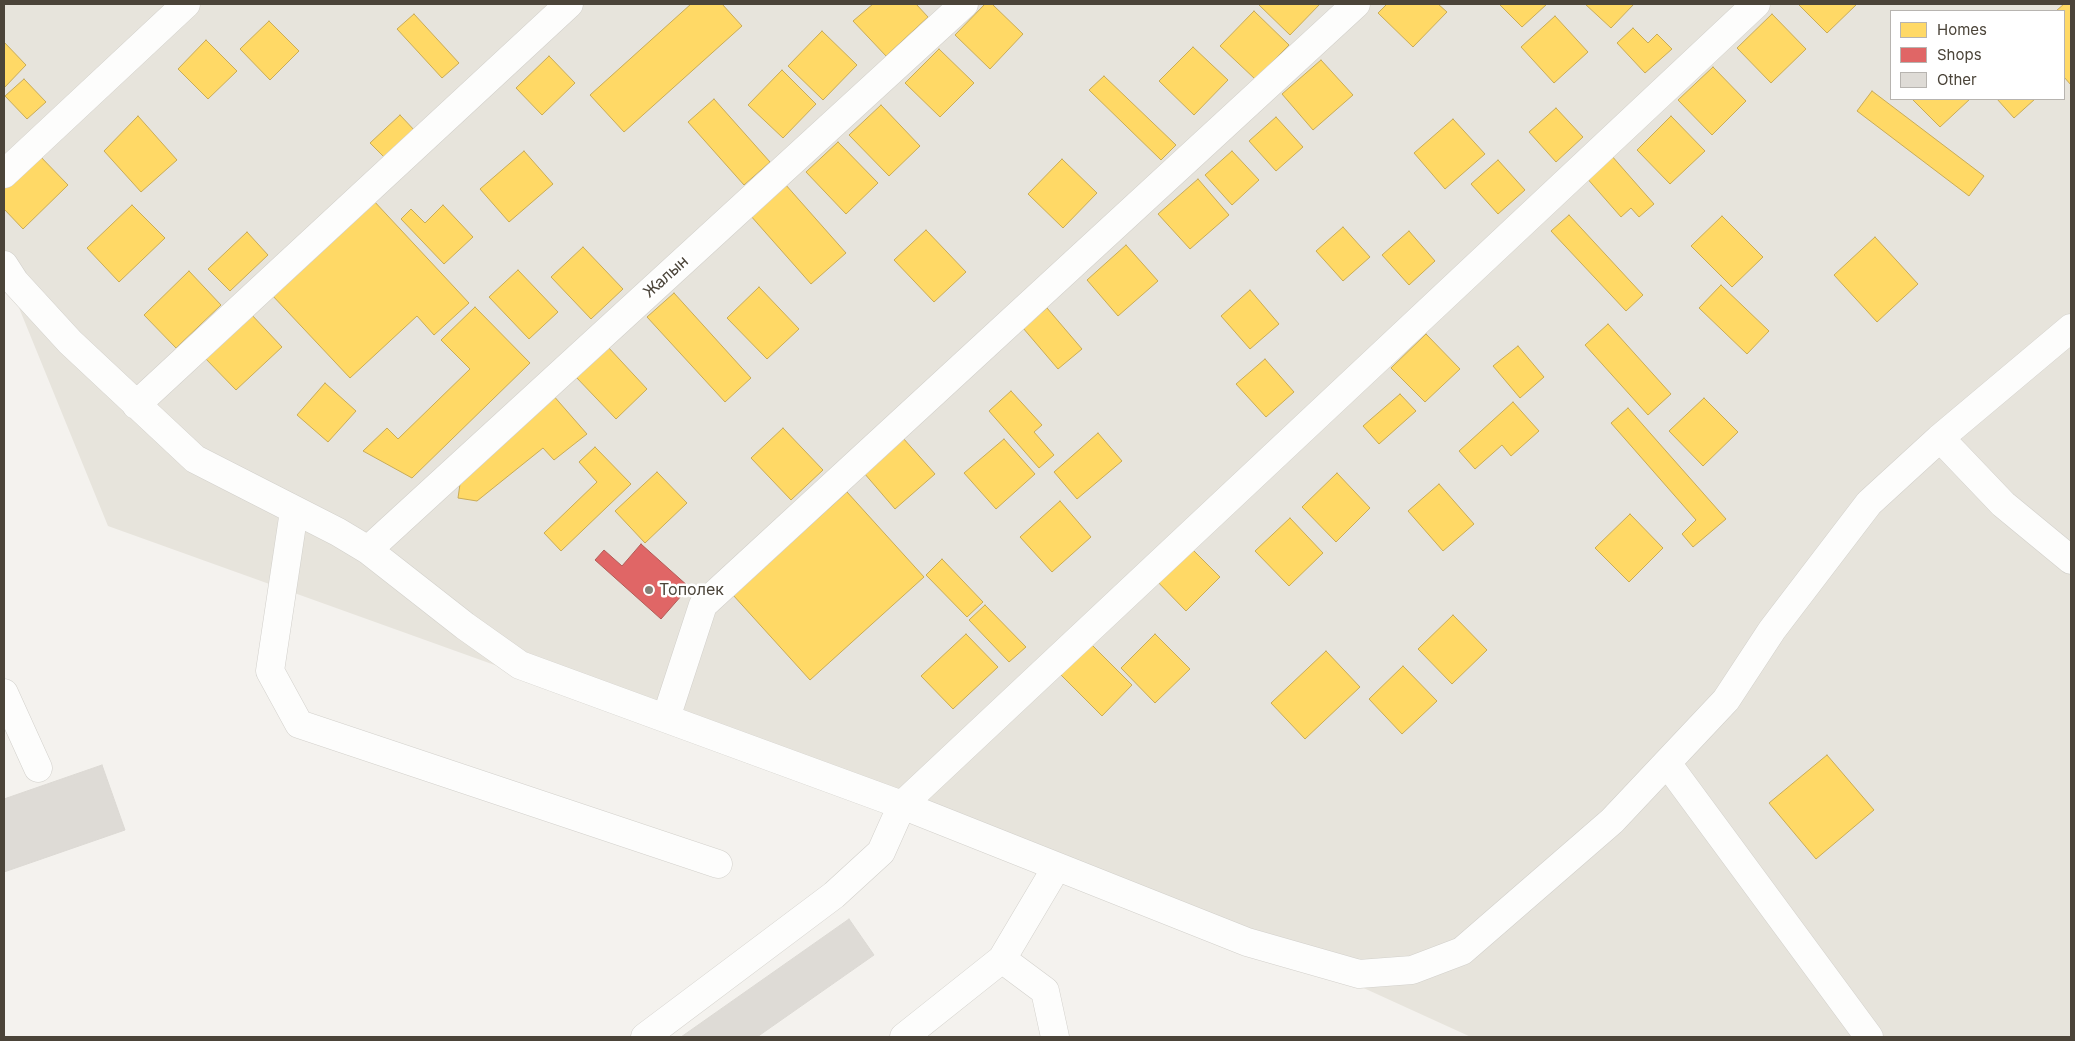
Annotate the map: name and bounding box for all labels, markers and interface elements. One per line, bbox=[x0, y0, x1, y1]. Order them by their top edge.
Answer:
legend bbox=[1890, 10, 2065, 100]
text: Homes bbox=[1937, 20, 1987, 39]
text: Shops bbox=[1937, 45, 1982, 64]
text: Other bbox=[1937, 70, 1977, 89]
street label: Жалын bbox=[640, 252, 692, 302]
place label: Тополек bbox=[659, 580, 724, 600]
marker: Тополек bbox=[643, 584, 655, 596]

